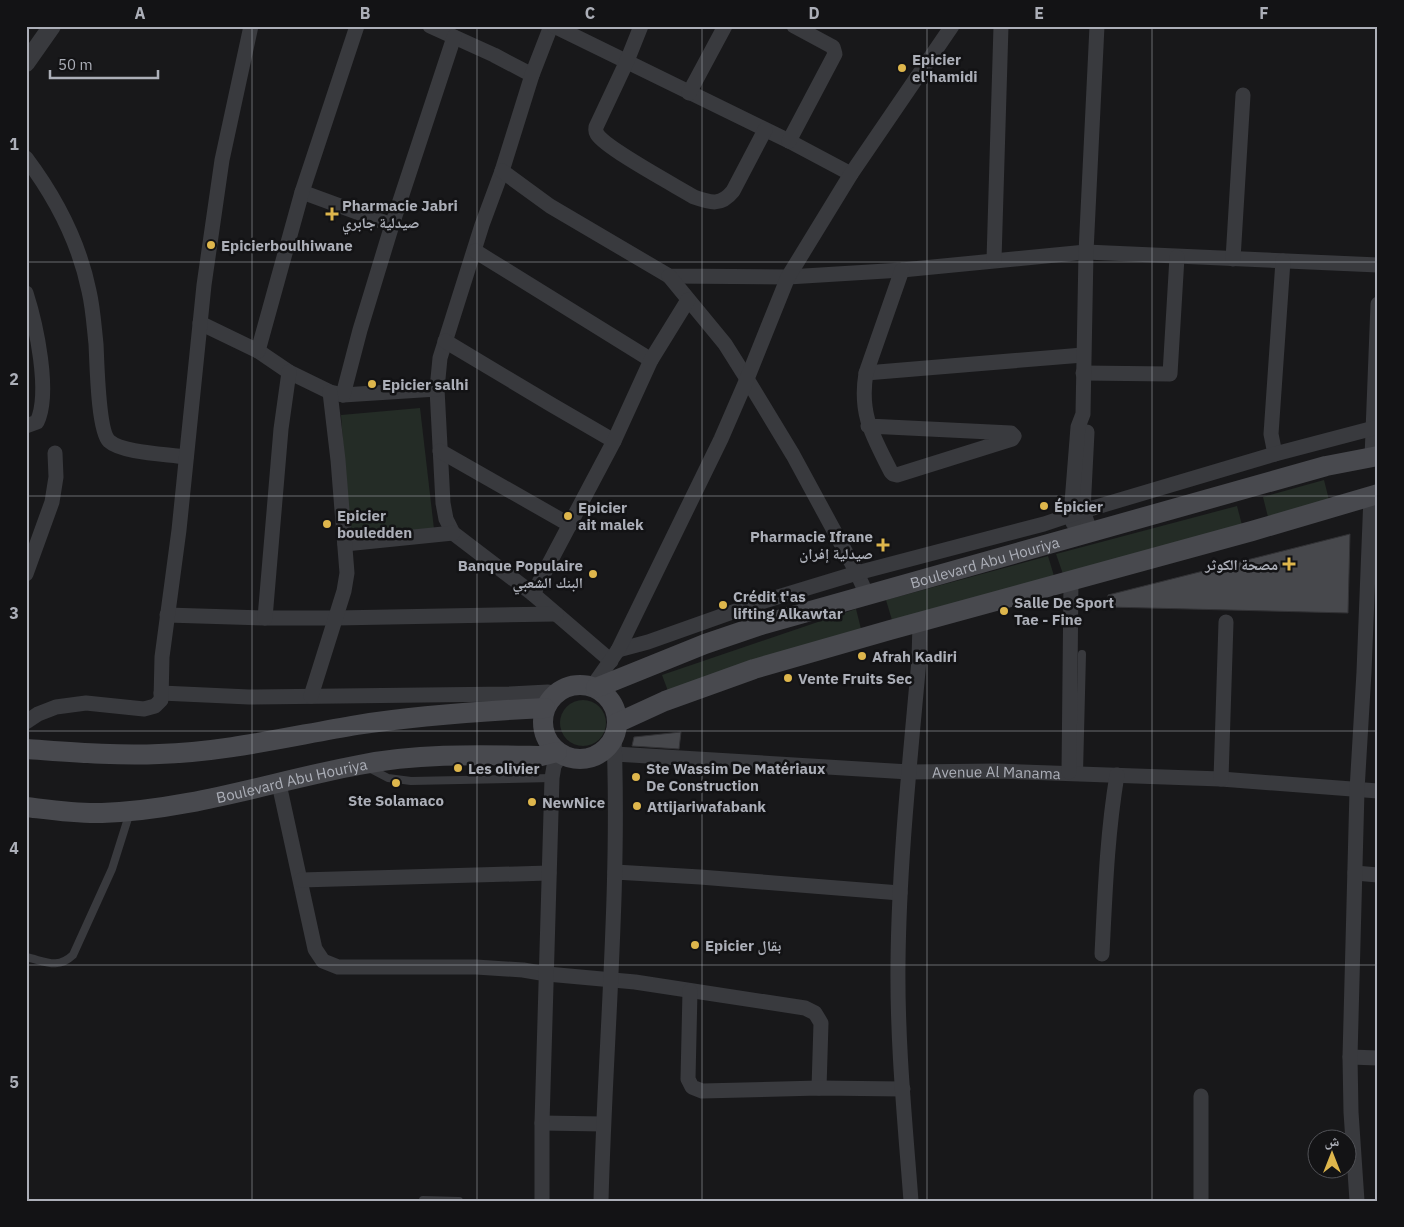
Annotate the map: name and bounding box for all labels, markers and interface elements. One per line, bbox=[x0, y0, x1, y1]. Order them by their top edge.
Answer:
text: A bbox=[135, 3, 146, 23]
text: B bbox=[360, 3, 371, 23]
text: C bbox=[585, 3, 595, 23]
text: D bbox=[808, 3, 820, 23]
text: E bbox=[1034, 3, 1044, 23]
text: F bbox=[1259, 3, 1269, 23]
scale bar bbox=[50, 48, 158, 80]
place label: Epicier el'hamidi bbox=[912, 50, 978, 86]
text: 50 m bbox=[58, 55, 93, 74]
marker: Epicier el'hamidi bbox=[896, 62, 908, 74]
text: 1 bbox=[9, 134, 19, 154]
place label: Pharmacie Jabri صيدلية جابري bbox=[342, 196, 458, 234]
marker: Pharmacie Jabri صيدلية جابري bbox=[326, 208, 338, 220]
place label: Epicierboulhiwane bbox=[221, 236, 353, 255]
marker: Epicierboulhiwane bbox=[205, 239, 217, 251]
text: 2 bbox=[9, 369, 19, 389]
place label: Epicier salhi bbox=[382, 375, 468, 394]
marker: Epicier salhi bbox=[366, 378, 378, 390]
place label: Épicier bbox=[1054, 497, 1103, 516]
place label: Epicier ait malek bbox=[578, 498, 644, 534]
marker: Épicier bbox=[1038, 500, 1050, 512]
place label: Epicier bouledden bbox=[337, 506, 412, 542]
marker: Epicier ait malek bbox=[562, 510, 574, 522]
marker: Epicier bouledden bbox=[321, 518, 333, 530]
place label: Pharmacie Ifrane صيدلية إفران bbox=[750, 527, 873, 563]
street label: Boulevard Abu Houriya bbox=[908, 532, 1062, 592]
marker: Pharmacie Ifrane صيدلية إفران bbox=[877, 539, 889, 551]
place label: مصحة الكوثر bbox=[1204, 555, 1278, 574]
place label: Banque Populaire البنك الشعبي bbox=[458, 556, 583, 594]
marker: مصحة الكوثر bbox=[1282, 557, 1296, 571]
marker: Banque Populaire البنك الشعبي bbox=[587, 568, 599, 580]
place label: Crédit t'as lifting Alkawtar bbox=[733, 587, 843, 623]
place label: Salle De Sport Tae - Fine bbox=[1014, 593, 1114, 629]
marker: Crédit t'as lifting Alkawtar bbox=[717, 599, 729, 611]
text: 3 bbox=[9, 603, 19, 623]
marker: Salle De Sport Tae - Fine bbox=[998, 605, 1010, 617]
place label: Afrah Kadiri bbox=[872, 647, 957, 666]
marker: Afrah Kadiri bbox=[856, 650, 868, 662]
place label: Vente Fruits Sec bbox=[798, 669, 913, 688]
marker: Vente Fruits Sec bbox=[782, 672, 794, 684]
street label: Boulevard Abu Houriya bbox=[214, 754, 369, 807]
place label: Les olivier bbox=[468, 759, 539, 778]
place label: Ste Wassim De Matériaux De Construction bbox=[646, 759, 826, 795]
street label: Avenue Al Manama bbox=[932, 761, 1061, 783]
marker: Les olivier bbox=[452, 762, 464, 774]
marker: Ste Wassim De Matériaux De Construction bbox=[630, 771, 642, 783]
marker: Ste Solamaco bbox=[390, 777, 402, 789]
place label: Ste Solamaco bbox=[348, 791, 444, 810]
place label: NewNice bbox=[542, 793, 605, 812]
marker: NewNice bbox=[526, 796, 538, 808]
place label: Attijariwafabank bbox=[647, 797, 766, 816]
marker: Attijariwafabank bbox=[631, 800, 643, 812]
text: 4 bbox=[9, 838, 19, 858]
place label: Epicier بقال bbox=[705, 936, 781, 955]
marker: Epicier بقال bbox=[689, 939, 701, 951]
text: 5 bbox=[9, 1072, 19, 1092]
north arrow bbox=[1306, 1130, 1356, 1180]
text: ش bbox=[1325, 1132, 1340, 1150]

